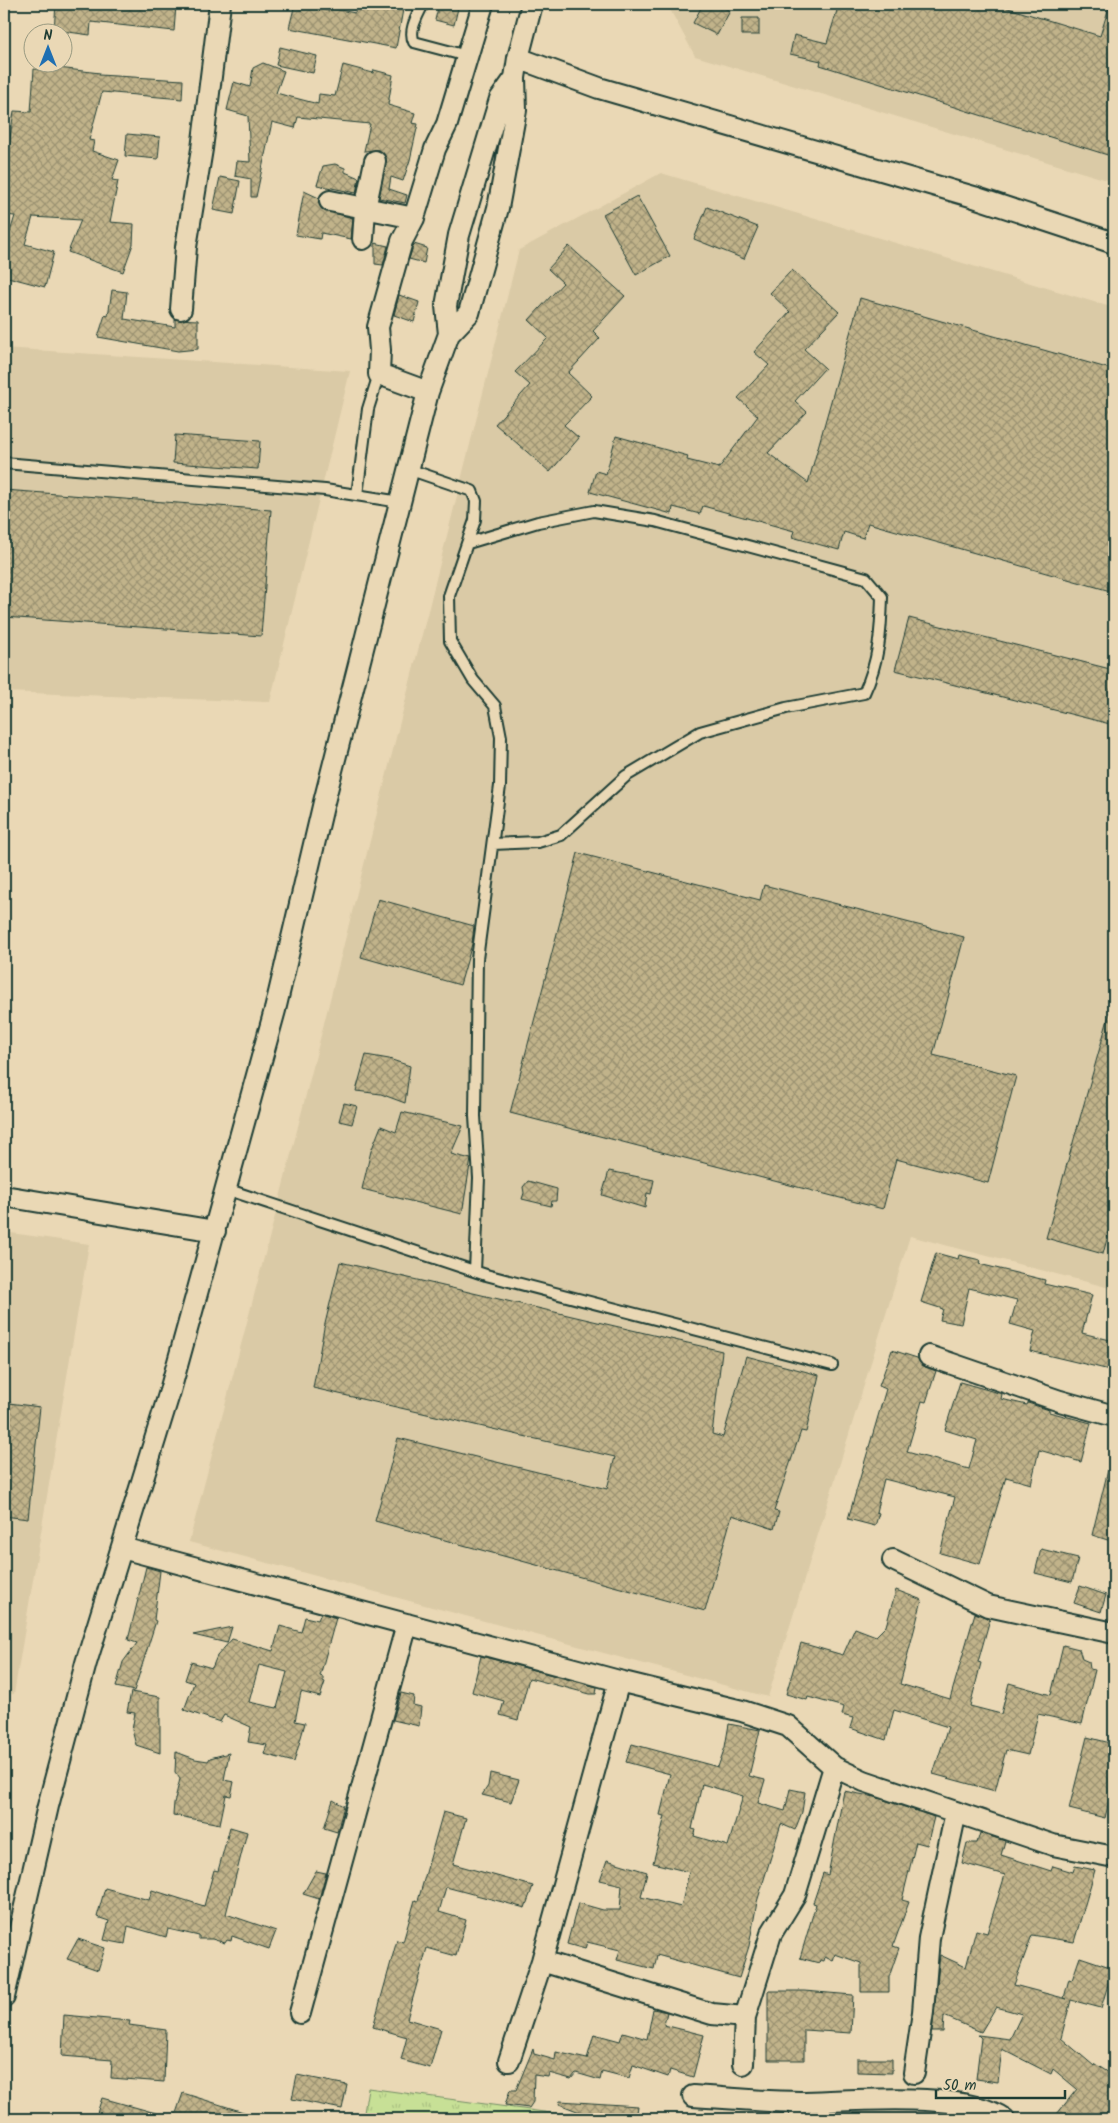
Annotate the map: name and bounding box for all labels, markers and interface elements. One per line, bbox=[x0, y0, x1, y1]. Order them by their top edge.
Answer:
north arrow bbox=[22, 22, 72, 72]
text: N bbox=[44, 25, 53, 47]
scale bar bbox=[936, 2068, 1064, 2100]
text: 50 m bbox=[943, 2074, 977, 2098]

